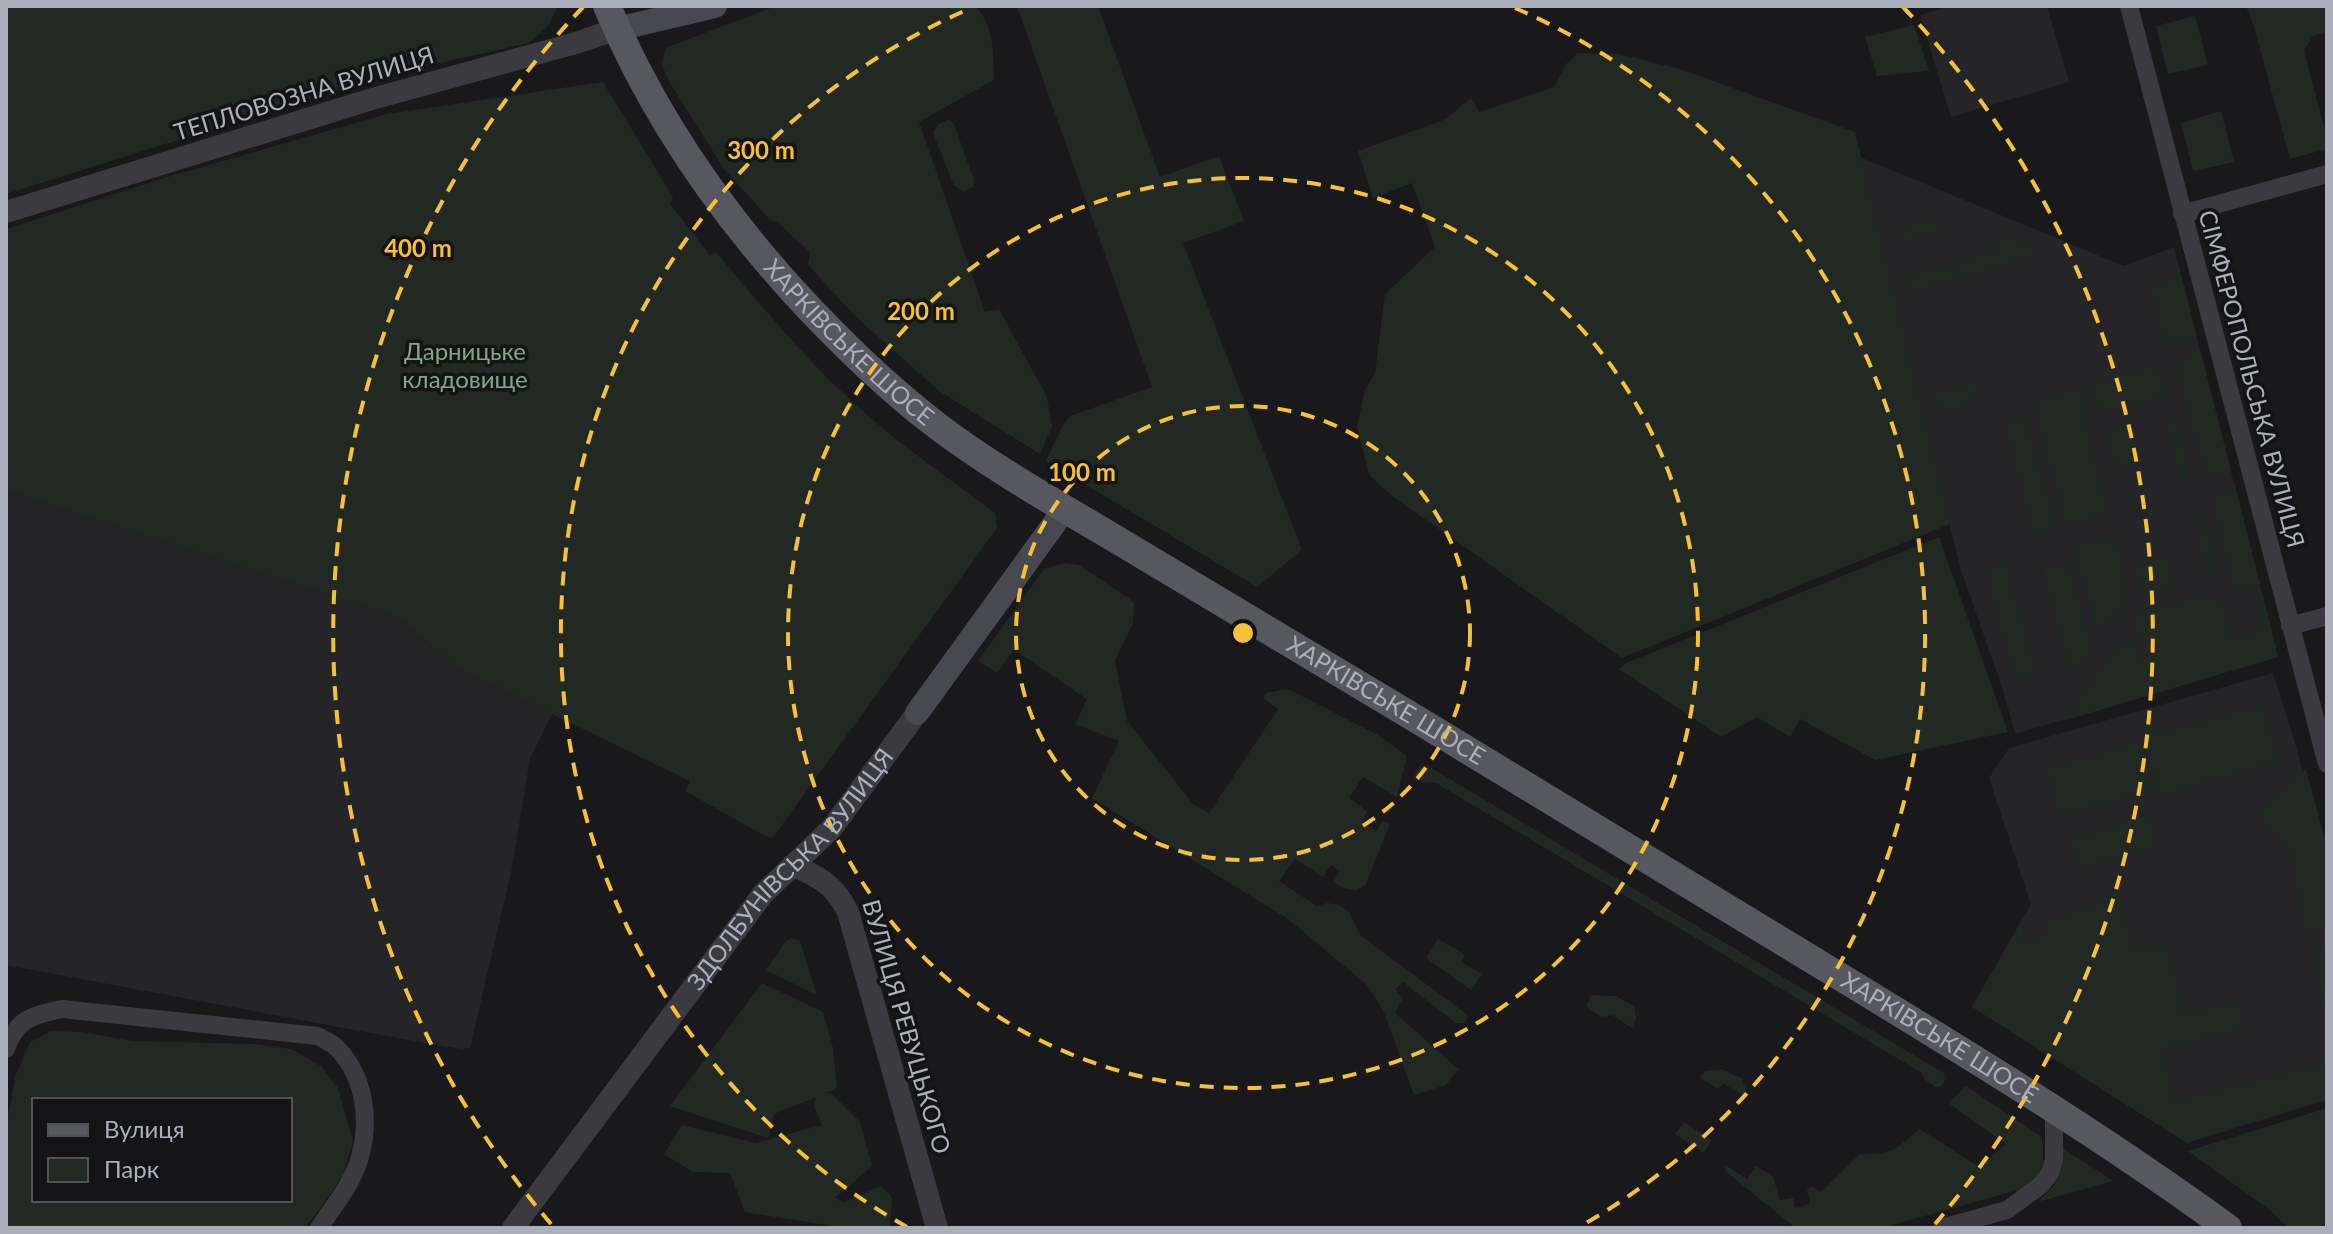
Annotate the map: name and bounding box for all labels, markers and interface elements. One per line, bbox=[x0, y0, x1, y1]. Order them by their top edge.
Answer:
street label: ТЕПЛОВОЗНА ВУЛИЦЯ bbox=[170, 39, 437, 146]
text: 300 m bbox=[727, 135, 795, 164]
street label: СІМФЕРОПОЛЬСЬКА ВУЛИЦЯ bbox=[2193, 207, 2311, 550]
text: 400 m bbox=[384, 233, 452, 262]
street label: ХАРКІВСЬКЕ ШОСЕ bbox=[759, 253, 940, 431]
text: 200 m bbox=[887, 296, 955, 325]
park label: Дарницьке кладовище bbox=[402, 336, 528, 393]
text: 100 m bbox=[1048, 457, 1116, 486]
centre of rings bbox=[1229, 619, 1257, 647]
street label: ХАРКІВСЬКЕ ШОСЕ bbox=[1282, 629, 1491, 770]
street label: ЗДОЛБУНІВСЬКА ВУЛИЦЯ bbox=[680, 742, 899, 995]
street label: ВУЛИЦЯ РЕВУЦЬКОГО bbox=[857, 896, 958, 1157]
street label: ХАРКІВСЬКЕ ШОСЕ bbox=[1836, 965, 2044, 1108]
legend bbox=[32, 1098, 292, 1202]
text: Вулиця bbox=[104, 1114, 185, 1143]
text: Парк bbox=[104, 1154, 160, 1183]

